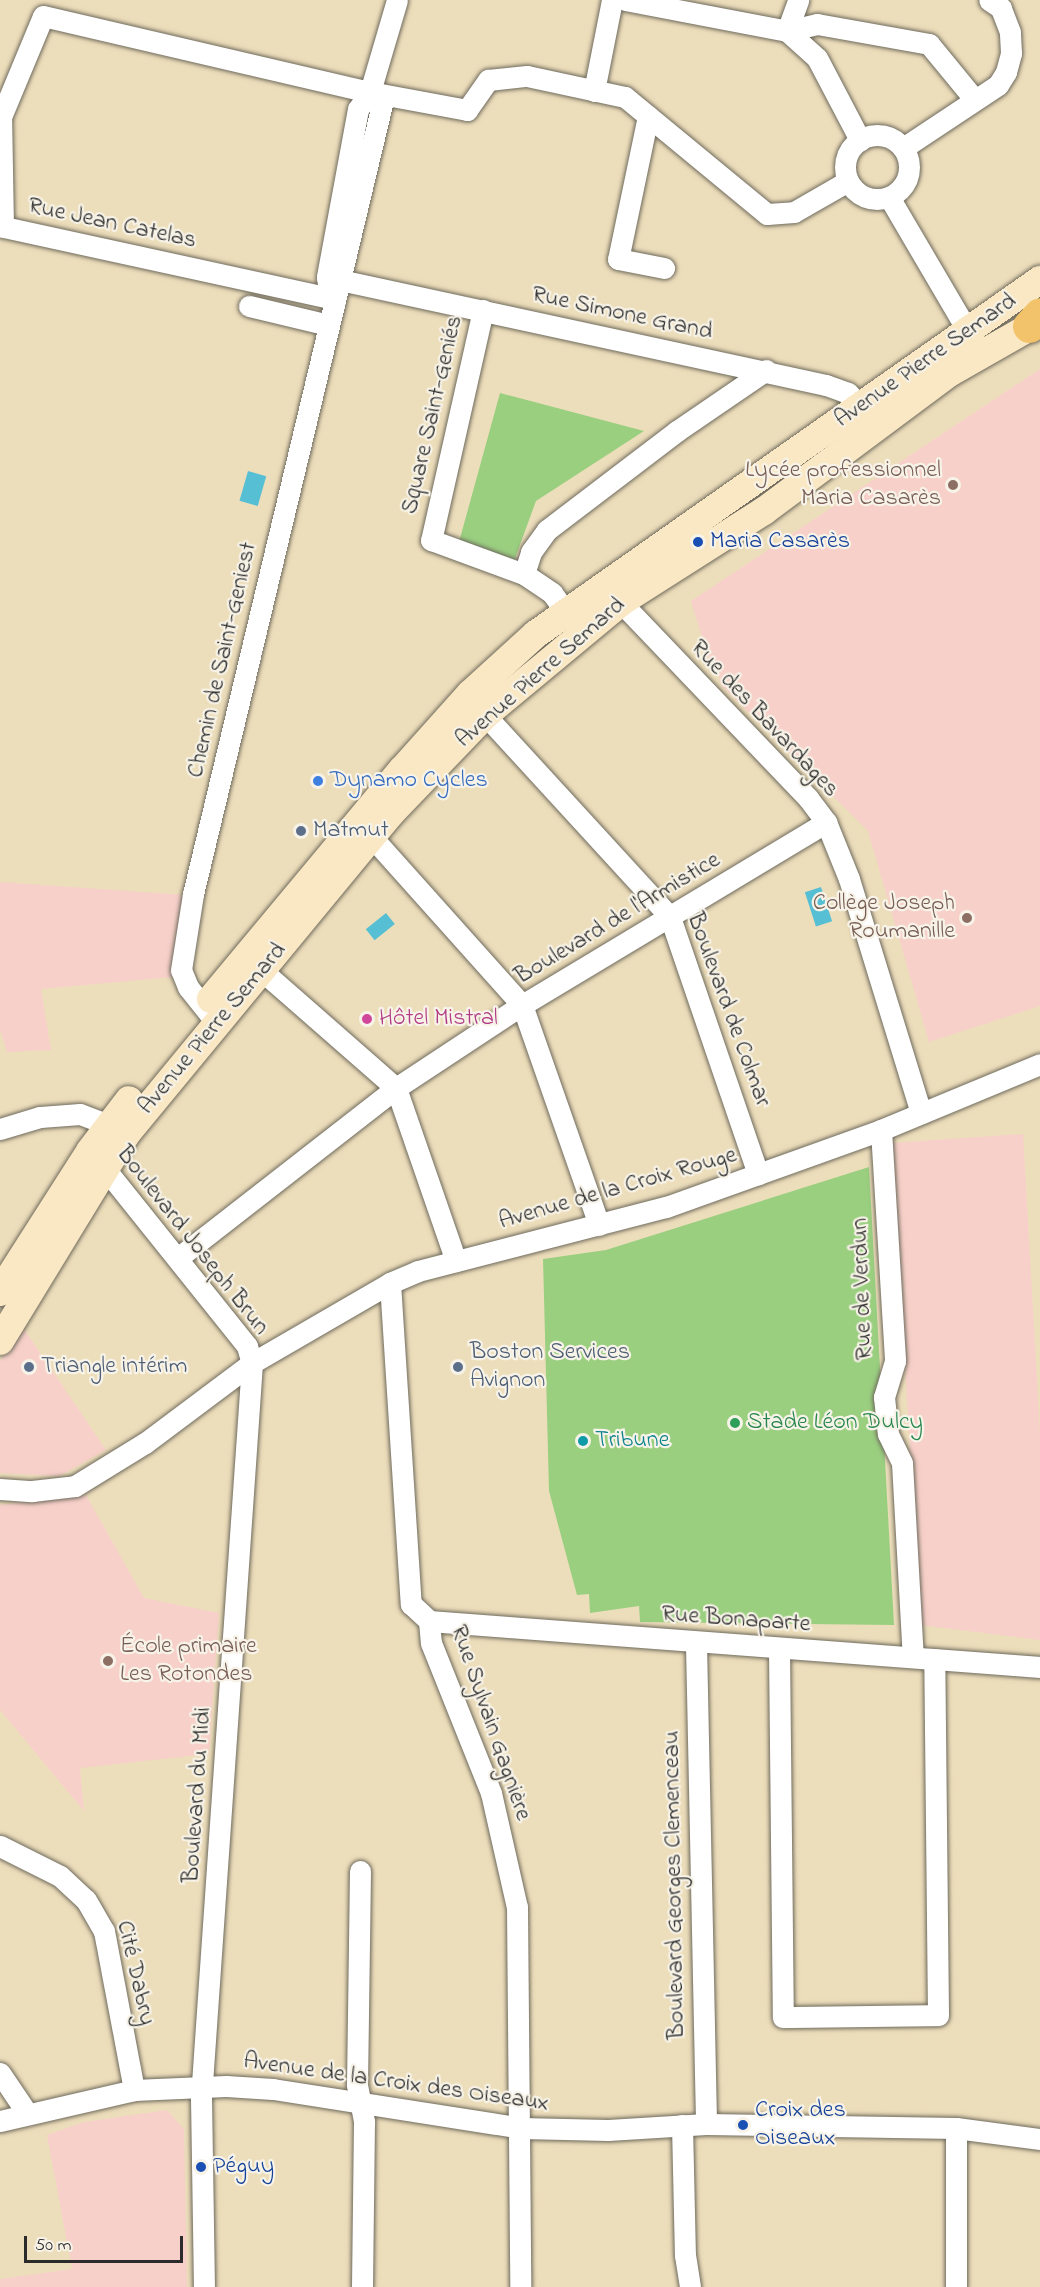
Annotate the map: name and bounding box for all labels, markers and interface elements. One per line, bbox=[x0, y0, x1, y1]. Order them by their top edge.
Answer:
street label: Rue Jean Catelas bbox=[25, 192, 199, 256]
street label: Rue Simone Grand bbox=[529, 281, 715, 347]
street label: Avenue Pierre Semard bbox=[829, 287, 1023, 435]
street label: Square Saint-Geniés bbox=[396, 313, 470, 517]
place label: Lycée professionnel Maria Casarès bbox=[745, 457, 941, 513]
marker: Lycée professionnel Maria Casarès bbox=[946, 478, 960, 492]
place label: Maria Casarès bbox=[710, 528, 850, 556]
marker: Maria Casarès bbox=[691, 535, 705, 549]
street label: Chemin de Saint-Geniest bbox=[182, 539, 264, 781]
street label: Avenue Pierre Semard bbox=[450, 591, 632, 755]
street label: Rue des Bavardages bbox=[684, 634, 844, 804]
place label: Dynamo Cycles bbox=[330, 767, 488, 795]
marker: Dynamo Cycles bbox=[311, 774, 325, 788]
place label: Matmut bbox=[313, 817, 389, 845]
marker: Matmut bbox=[294, 824, 308, 838]
street label: Boulevard de l'Armistice bbox=[510, 846, 726, 992]
place label: Collège Joseph Roumanille bbox=[813, 890, 955, 946]
street label: Boulevard de Colmar bbox=[680, 909, 776, 1111]
marker: Collège Joseph Roumanille bbox=[960, 911, 974, 925]
street label: Avenue Pierre Semard bbox=[133, 937, 293, 1121]
place label: Hôtel Mistral bbox=[379, 1005, 498, 1033]
marker: Hôtel Mistral bbox=[360, 1012, 374, 1026]
street label: Boulevard Joseph Brun bbox=[109, 1141, 275, 1341]
street label: Avenue de la Croix Rouge bbox=[496, 1141, 740, 1237]
street label: Rue de Verdun bbox=[846, 1217, 880, 1361]
place label: Boston Services Avignon bbox=[470, 1339, 630, 1395]
place label: Triangle intérim bbox=[41, 1353, 187, 1381]
marker: Triangle intérim bbox=[22, 1360, 36, 1374]
marker: Boston Services Avignon bbox=[451, 1360, 465, 1374]
place label: Stade Léon Dulcy bbox=[747, 1409, 923, 1437]
marker: Stade Léon Dulcy bbox=[728, 1416, 742, 1430]
place label: Tribune bbox=[595, 1427, 669, 1455]
marker: Tribune bbox=[576, 1434, 590, 1448]
street label: Rue Bonaparte bbox=[660, 1600, 812, 1640]
street label: Rue Sylvain Gagnière bbox=[443, 1622, 537, 1824]
place label: École primaire Les Rotondes bbox=[120, 1633, 257, 1689]
marker: École primaire Les Rotondes bbox=[101, 1654, 115, 1668]
street label: Boulevard du Midi bbox=[177, 1706, 219, 1884]
street label: Boulevard Georges Clemenceau bbox=[658, 1730, 692, 2040]
street label: Cité Dabry bbox=[109, 1918, 161, 2028]
street label: Avenue de la Croix des Oiseaux bbox=[241, 2047, 551, 2119]
place label: Croix des Oiseaux bbox=[755, 2097, 846, 2153]
marker: Croix des Oiseaux bbox=[736, 2118, 750, 2132]
place label: Péguy bbox=[213, 2153, 274, 2181]
marker: Péguy bbox=[194, 2160, 208, 2174]
scale bar bbox=[27, 2224, 186, 2262]
text: 50 m bbox=[35, 2233, 72, 2259]

